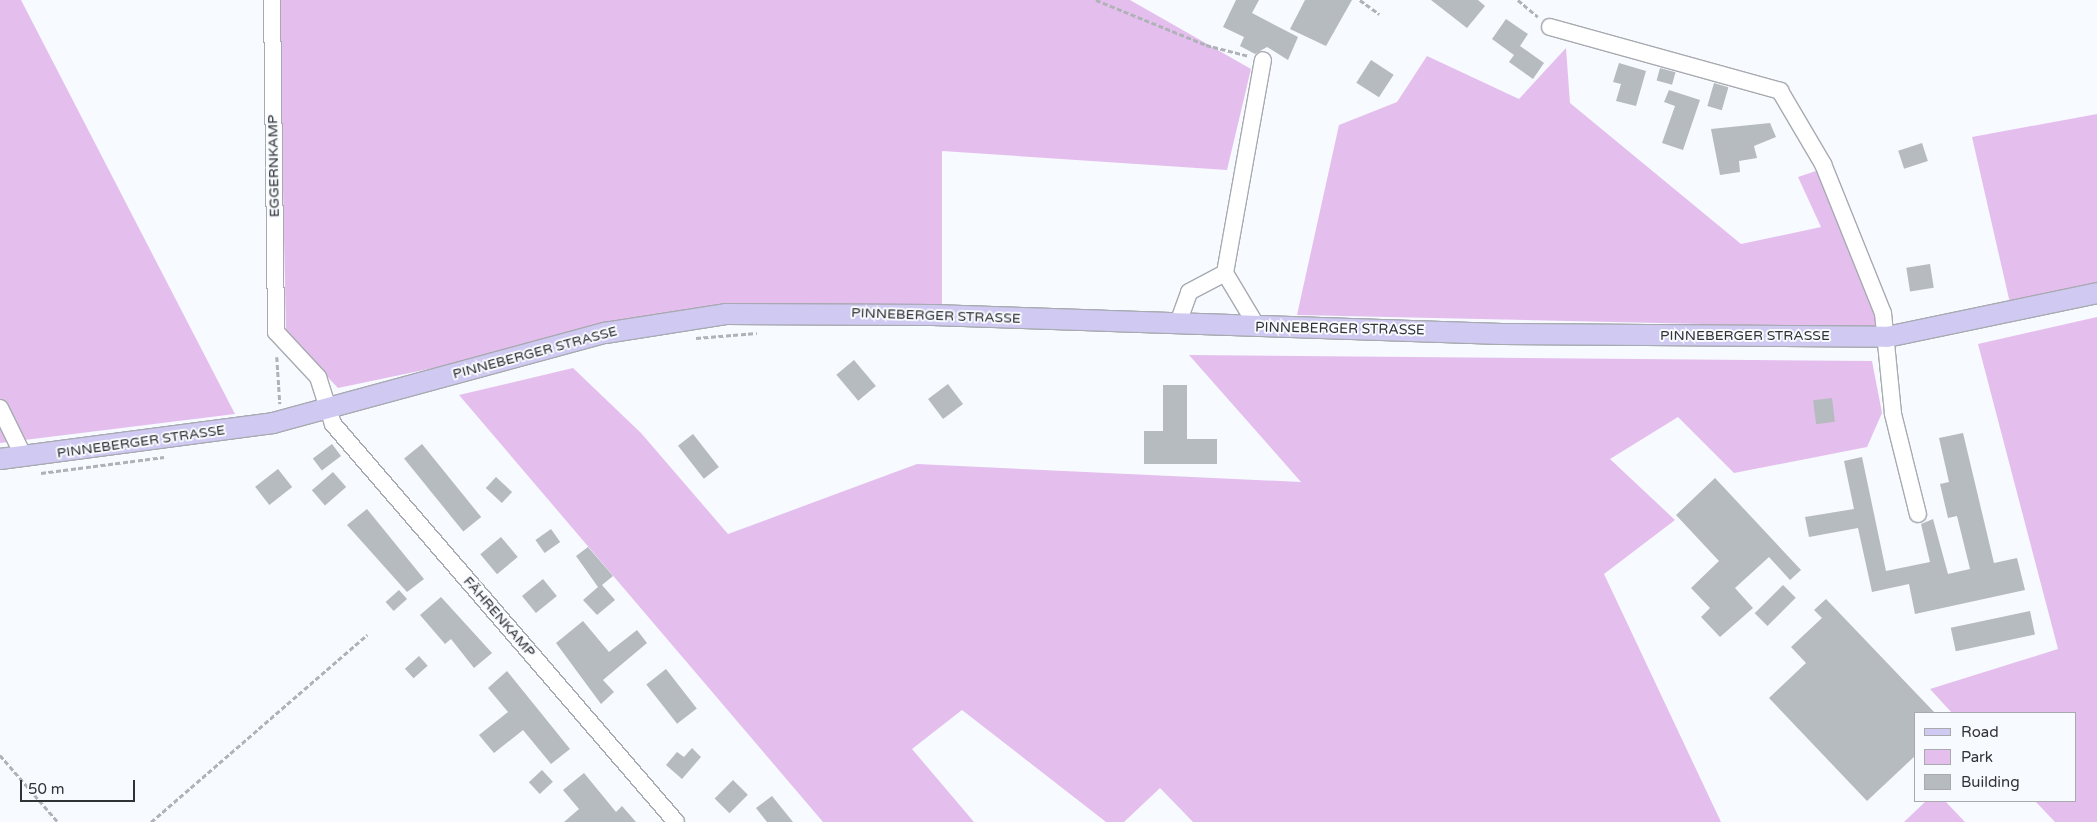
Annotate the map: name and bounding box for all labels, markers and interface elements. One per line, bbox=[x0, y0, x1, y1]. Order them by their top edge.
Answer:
street label: EGGERNKAMP bbox=[265, 115, 283, 217]
street label: PINNEBERGER STRASSE bbox=[851, 305, 1021, 327]
street label: PINNEBERGER STRASSE bbox=[1255, 319, 1425, 339]
street label: PINNEBERGER STRASSE bbox=[451, 323, 619, 383]
street label: PINNEBERGER STRASSE bbox=[1660, 328, 1830, 344]
street label: PINNEBERGER STRASSE bbox=[56, 422, 226, 462]
street label: FÄHRENKAMP bbox=[459, 573, 539, 661]
legend bbox=[1914, 712, 2077, 802]
text: Road bbox=[1961, 723, 1999, 741]
text: Park bbox=[1961, 748, 1993, 766]
scale bar bbox=[22, 770, 138, 802]
text: Building bbox=[1961, 773, 2020, 791]
text: 50 m bbox=[28, 780, 65, 798]

